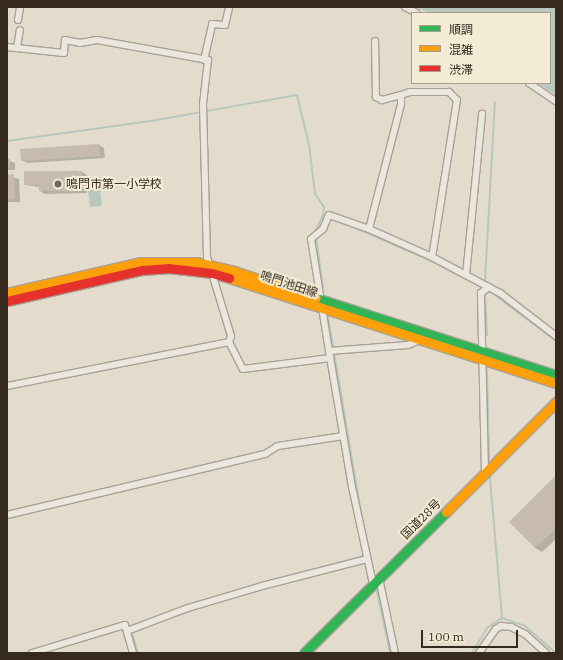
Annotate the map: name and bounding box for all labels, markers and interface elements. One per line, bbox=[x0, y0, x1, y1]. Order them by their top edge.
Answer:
legend bbox=[411, 12, 551, 84]
text: 順調 bbox=[449, 22, 473, 37]
text: 混雑 bbox=[449, 42, 473, 57]
text: 渋滞 bbox=[449, 62, 473, 77]
place label: 鳴門市第一小学校 bbox=[66, 177, 162, 191]
marker: 鳴門市第一小学校 bbox=[53, 179, 63, 189]
street label: 鳴門池田線 bbox=[258, 268, 320, 300]
street label: 国道28号 bbox=[398, 496, 444, 542]
scale bar bbox=[423, 622, 520, 648]
text: 100 m bbox=[428, 629, 464, 644]

